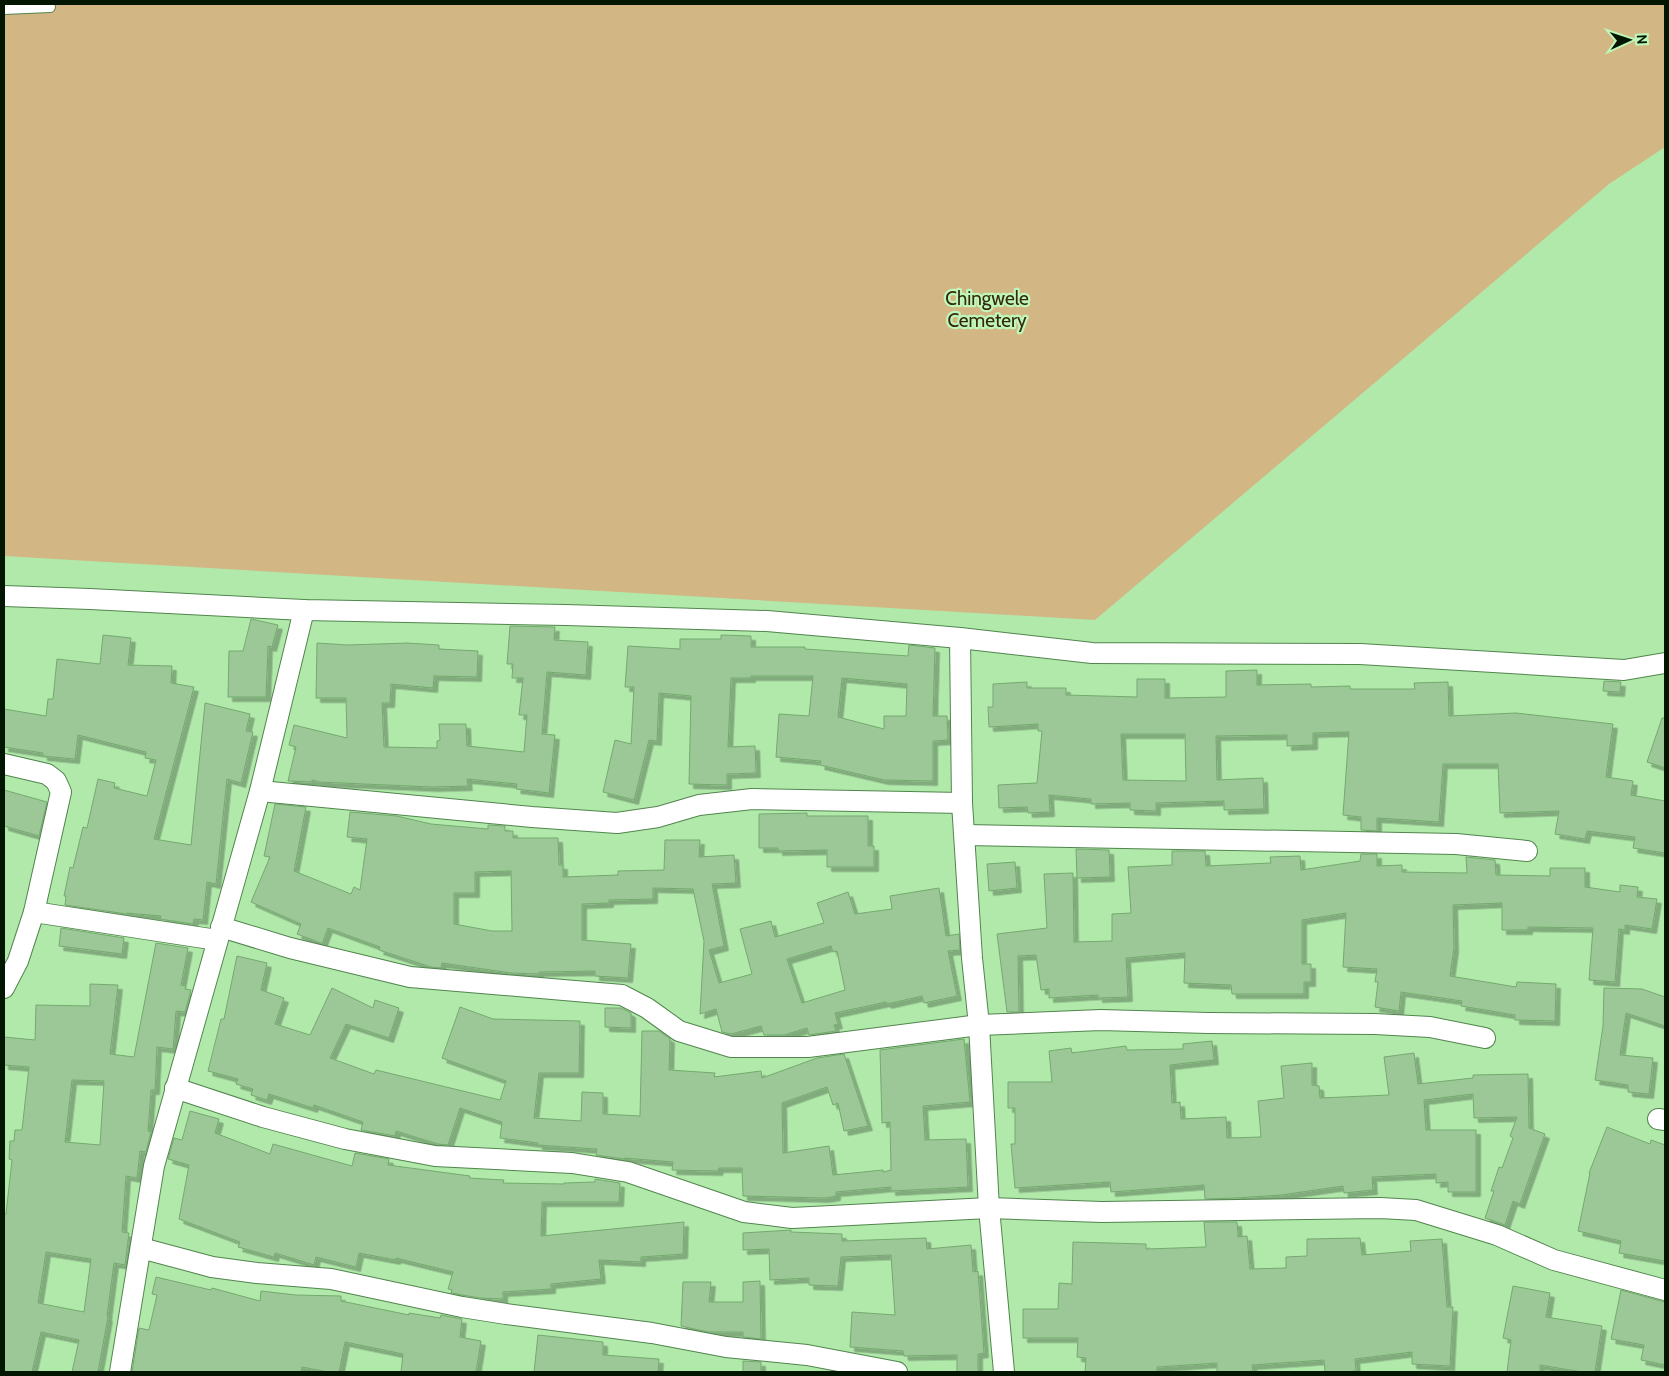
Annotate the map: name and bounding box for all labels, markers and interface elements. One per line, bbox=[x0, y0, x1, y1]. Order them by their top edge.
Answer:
north arrow bbox=[1604, 15, 1654, 65]
text: N bbox=[1633, 34, 1651, 45]
park label: Chingwele Cemetery bbox=[945, 287, 1029, 332]

